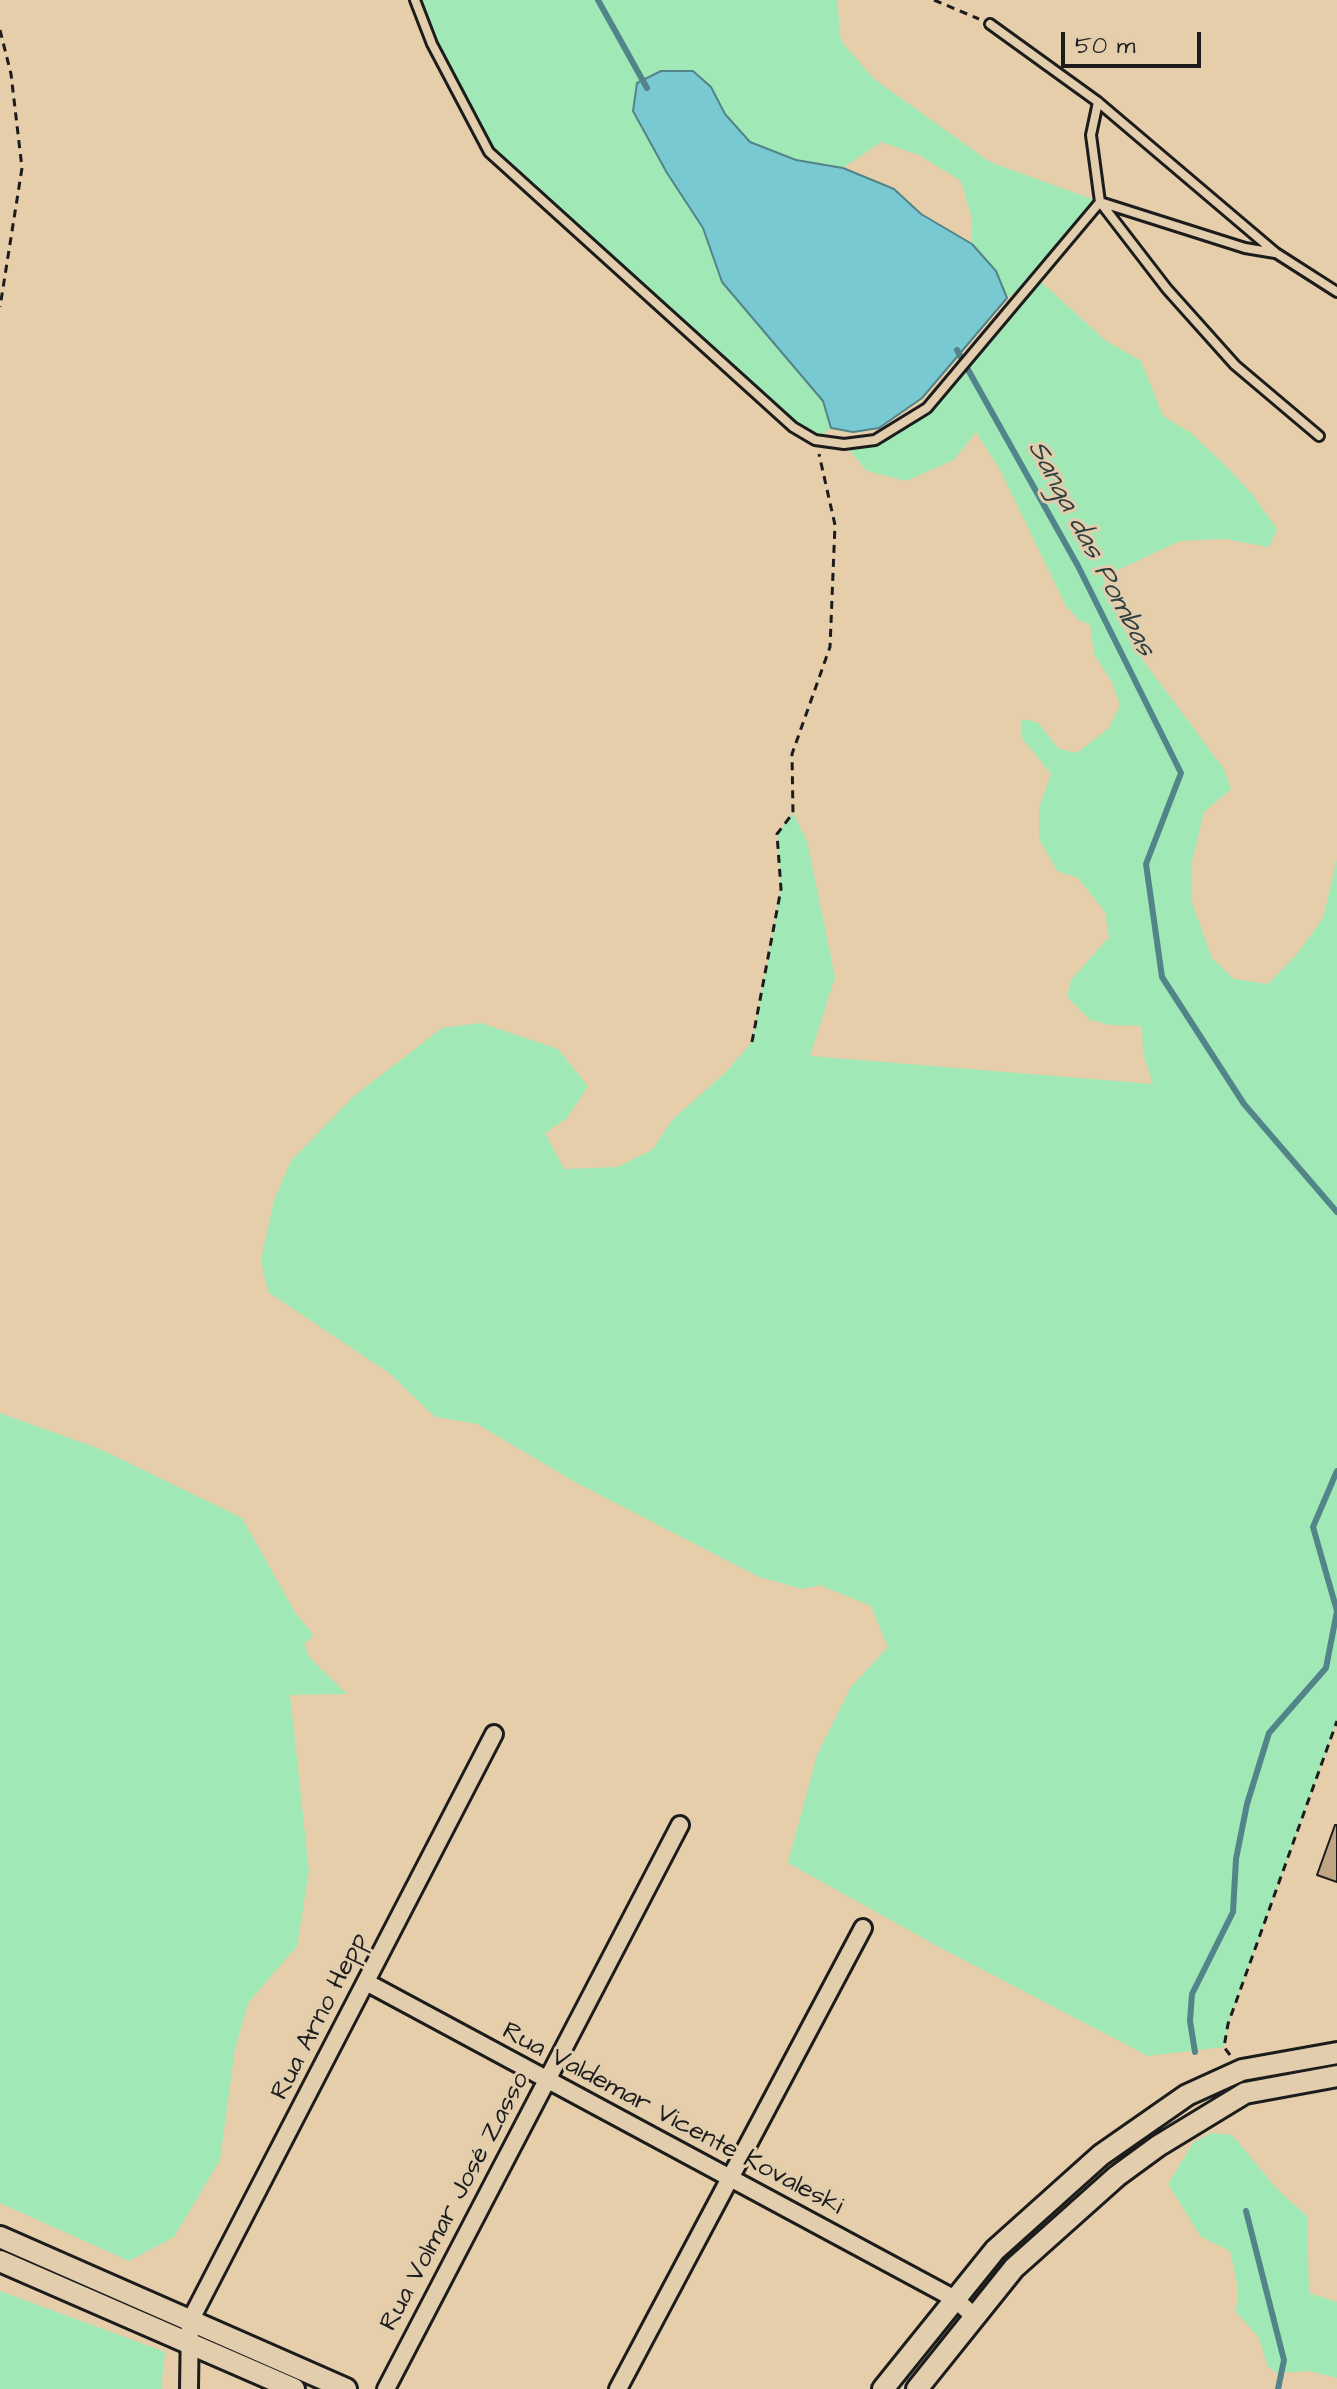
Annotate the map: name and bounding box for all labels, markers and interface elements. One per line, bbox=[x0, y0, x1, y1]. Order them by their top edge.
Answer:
scale bar bbox=[1065, 16, 1205, 66]
text: 50 m bbox=[1075, 29, 1135, 63]
water label: Sanga das Pombas bbox=[1019, 435, 1161, 663]
street label: Rua Arno Hepp bbox=[266, 1928, 376, 2106]
street label: Rua Valdemar Vicente Kovaleski bbox=[496, 2017, 848, 2223]
street label: Rua Volmar José Zasso bbox=[374, 2067, 538, 2337]

